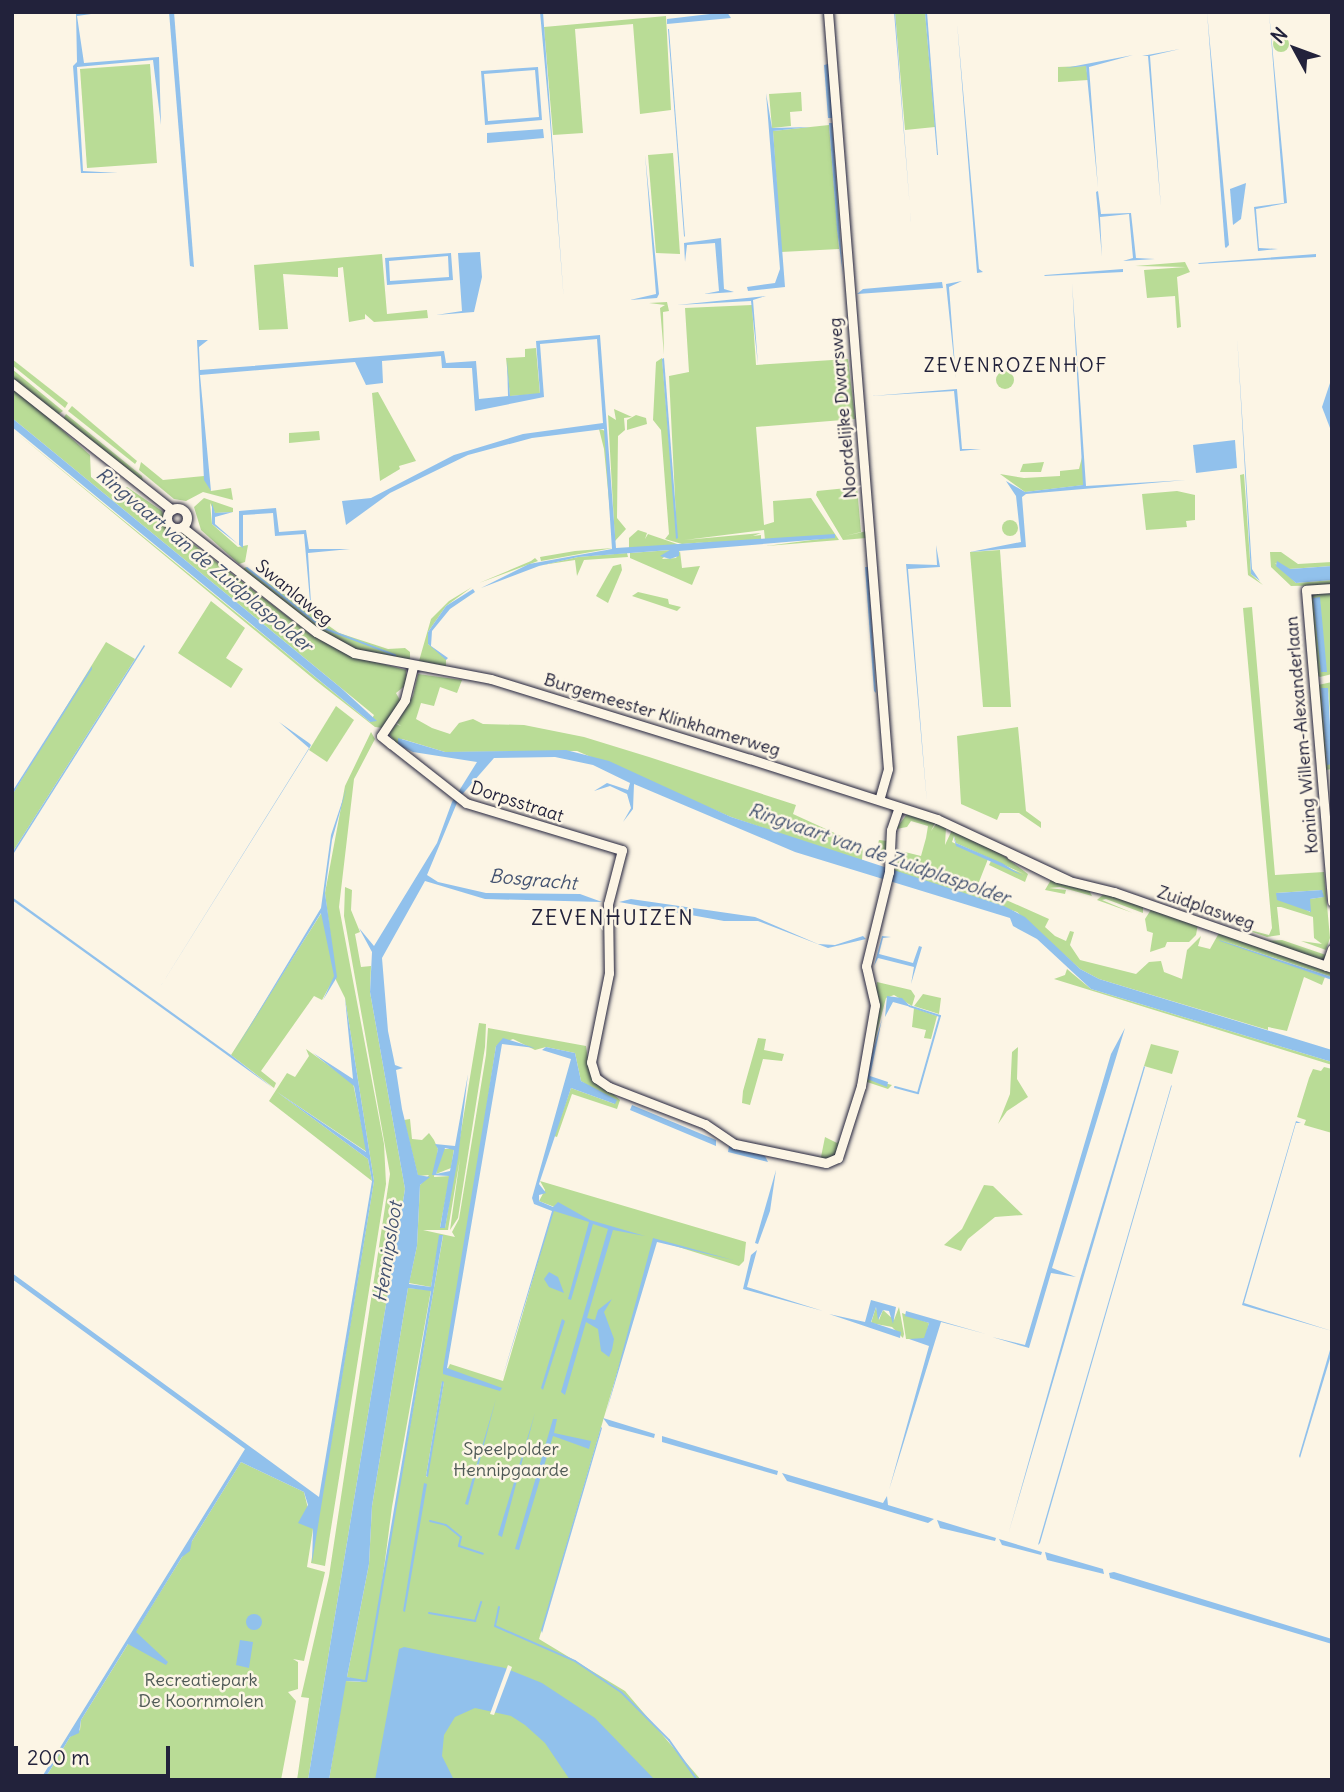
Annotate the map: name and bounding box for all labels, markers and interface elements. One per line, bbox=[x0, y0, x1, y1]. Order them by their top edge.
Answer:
north arrow bbox=[1260, 14, 1330, 84]
text: N bbox=[1266, 22, 1293, 48]
street label: Noordelijke Dwarsweg bbox=[824, 317, 862, 499]
district label: ZEVENROZENHOF bbox=[925, 355, 1107, 377]
water label: Ringvaart van de Zuidplaspolder bbox=[91, 463, 317, 657]
street label: Swanlaweg bbox=[251, 555, 337, 631]
street label: Koning Willem-Alexanderlaan bbox=[1281, 615, 1323, 855]
street label: Burgemeester Klinkhamerweg bbox=[541, 669, 783, 761]
street label: Dorpsstraat bbox=[468, 777, 566, 827]
water label: Ringvaart van de Zuidplaspolder bbox=[745, 798, 1013, 910]
water label: Bosgracht bbox=[488, 865, 578, 895]
street label: Zuidplasweg bbox=[1154, 881, 1258, 935]
district label: ZEVENHUIZEN bbox=[533, 905, 693, 931]
water label: Hennipsloot bbox=[369, 1200, 407, 1304]
park label: Speelpolder Hennipgaarde bbox=[453, 1439, 569, 1482]
park label: Recreatiepark De Koornmolen bbox=[138, 1670, 264, 1712]
scale bar bbox=[18, 1732, 173, 1776]
text: 200 m bbox=[27, 1744, 90, 1771]

